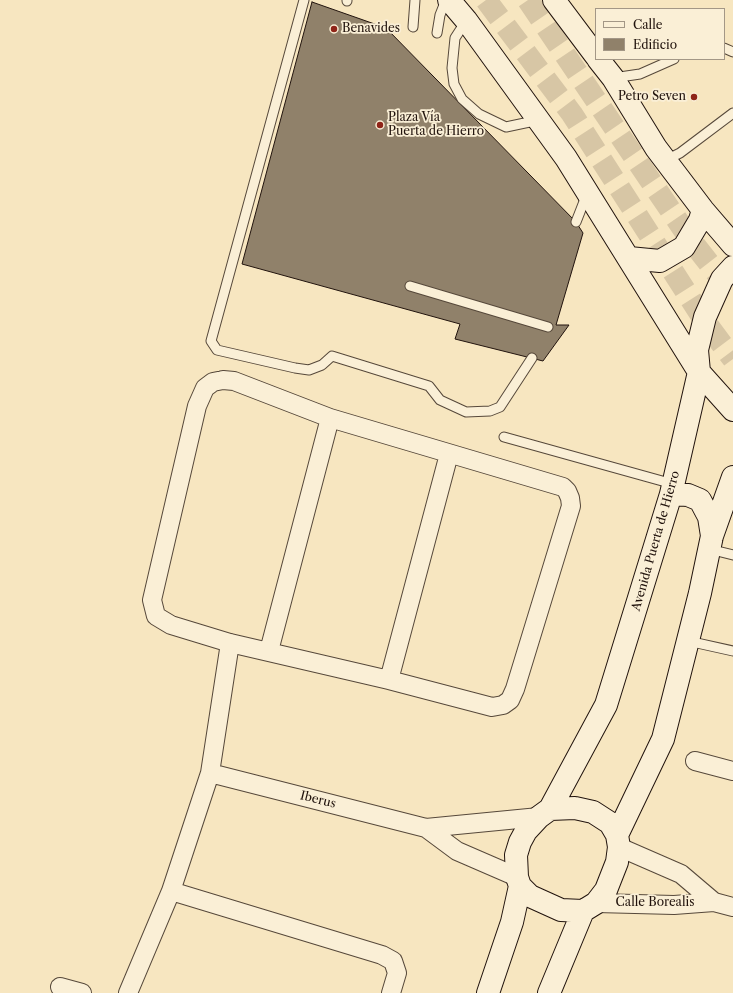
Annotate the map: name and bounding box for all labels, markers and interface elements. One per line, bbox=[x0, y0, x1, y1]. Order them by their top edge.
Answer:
legend bbox=[595, 8, 725, 60]
text: Calle bbox=[633, 17, 662, 32]
place label: Benavides bbox=[342, 22, 400, 36]
marker: Benavides bbox=[329, 24, 339, 34]
text: Edificio bbox=[633, 37, 677, 52]
place label: Petro Seven bbox=[618, 90, 686, 104]
marker: Petro Seven bbox=[689, 92, 699, 102]
place label: Plaza Vía Puerta de Hierro bbox=[388, 111, 484, 139]
marker: Plaza Vía Puerta de Hierro bbox=[375, 120, 385, 130]
street label: Avenida Puerta de Hierro bbox=[629, 469, 683, 613]
street label: Iberus bbox=[299, 789, 337, 811]
street label: Calle Borealis bbox=[616, 896, 694, 910]

